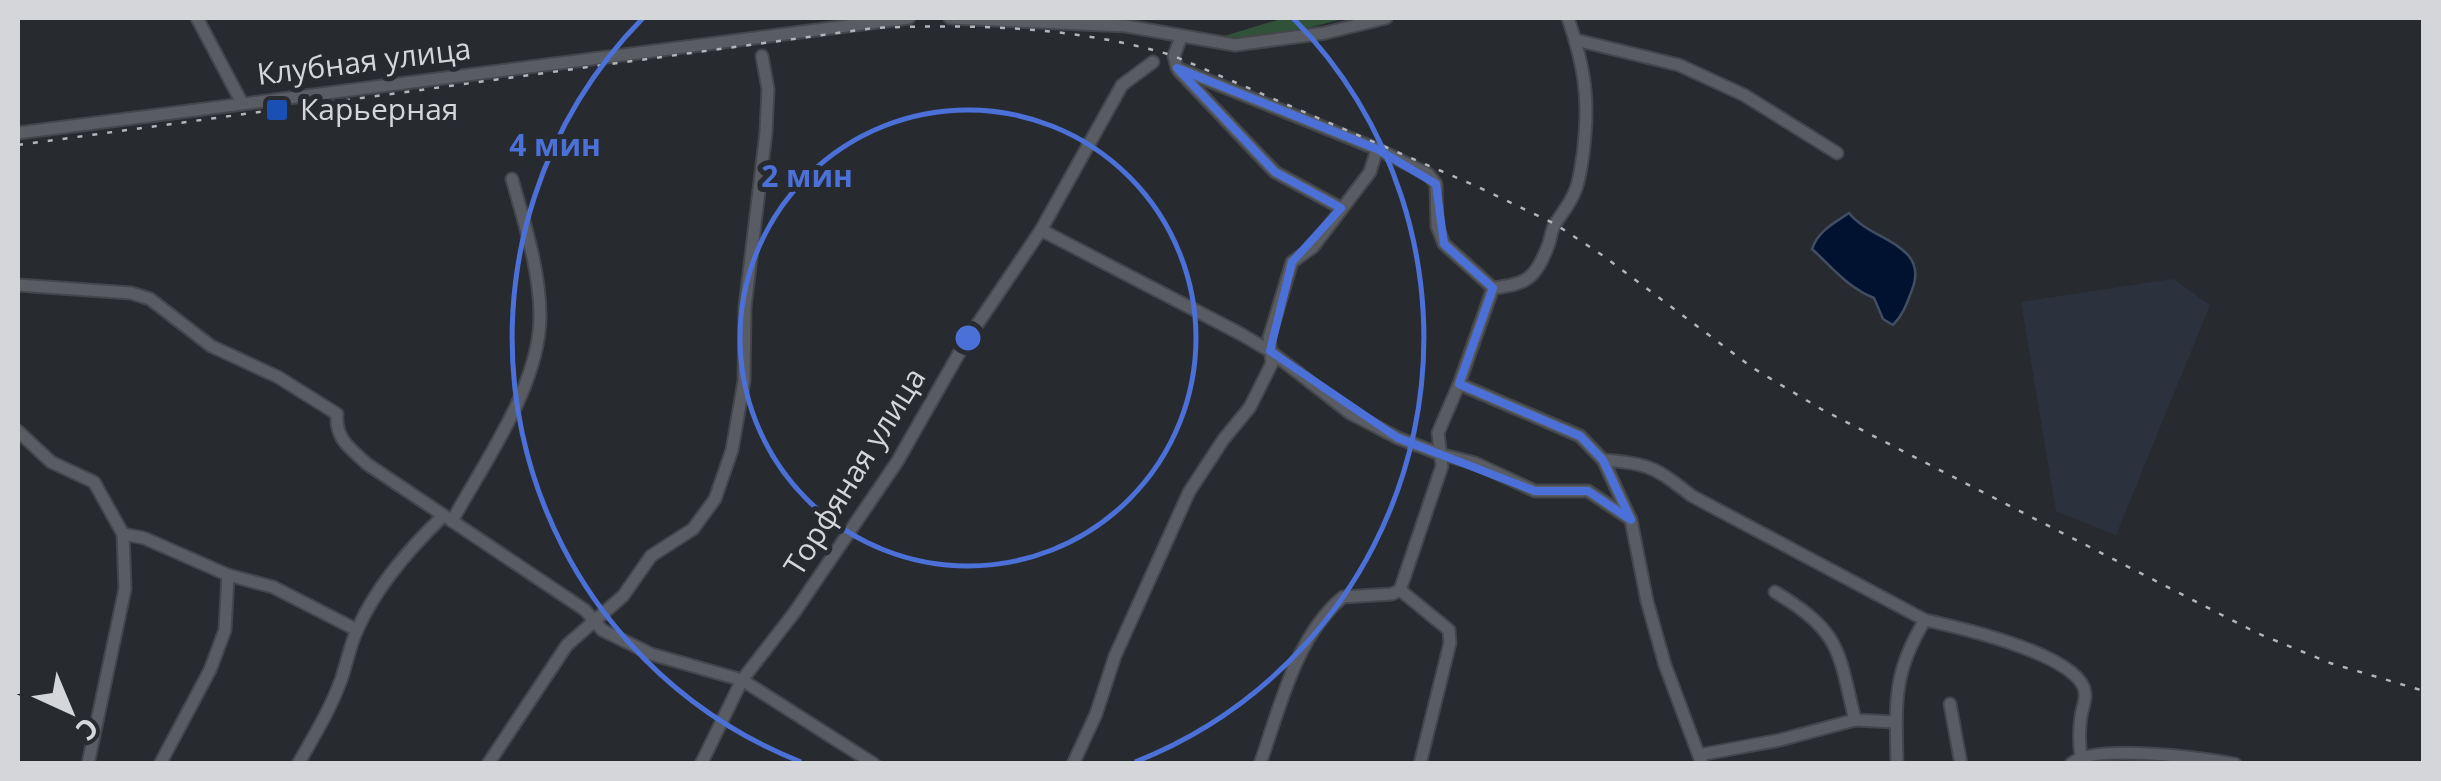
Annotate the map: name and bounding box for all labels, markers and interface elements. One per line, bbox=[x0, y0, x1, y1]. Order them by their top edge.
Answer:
street label: Клубная улица bbox=[255, 27, 473, 94]
place label: Карьерная bbox=[300, 88, 458, 129]
marker: Карьерная bbox=[264, 97, 290, 123]
text: 4 мин bbox=[509, 124, 601, 165]
text: 2 мин bbox=[761, 155, 853, 196]
centre of rings bbox=[950, 320, 986, 356]
street label: Торфяная улица bbox=[773, 360, 934, 583]
north arrow bbox=[20, 661, 120, 761]
text: С bbox=[68, 710, 108, 750]

